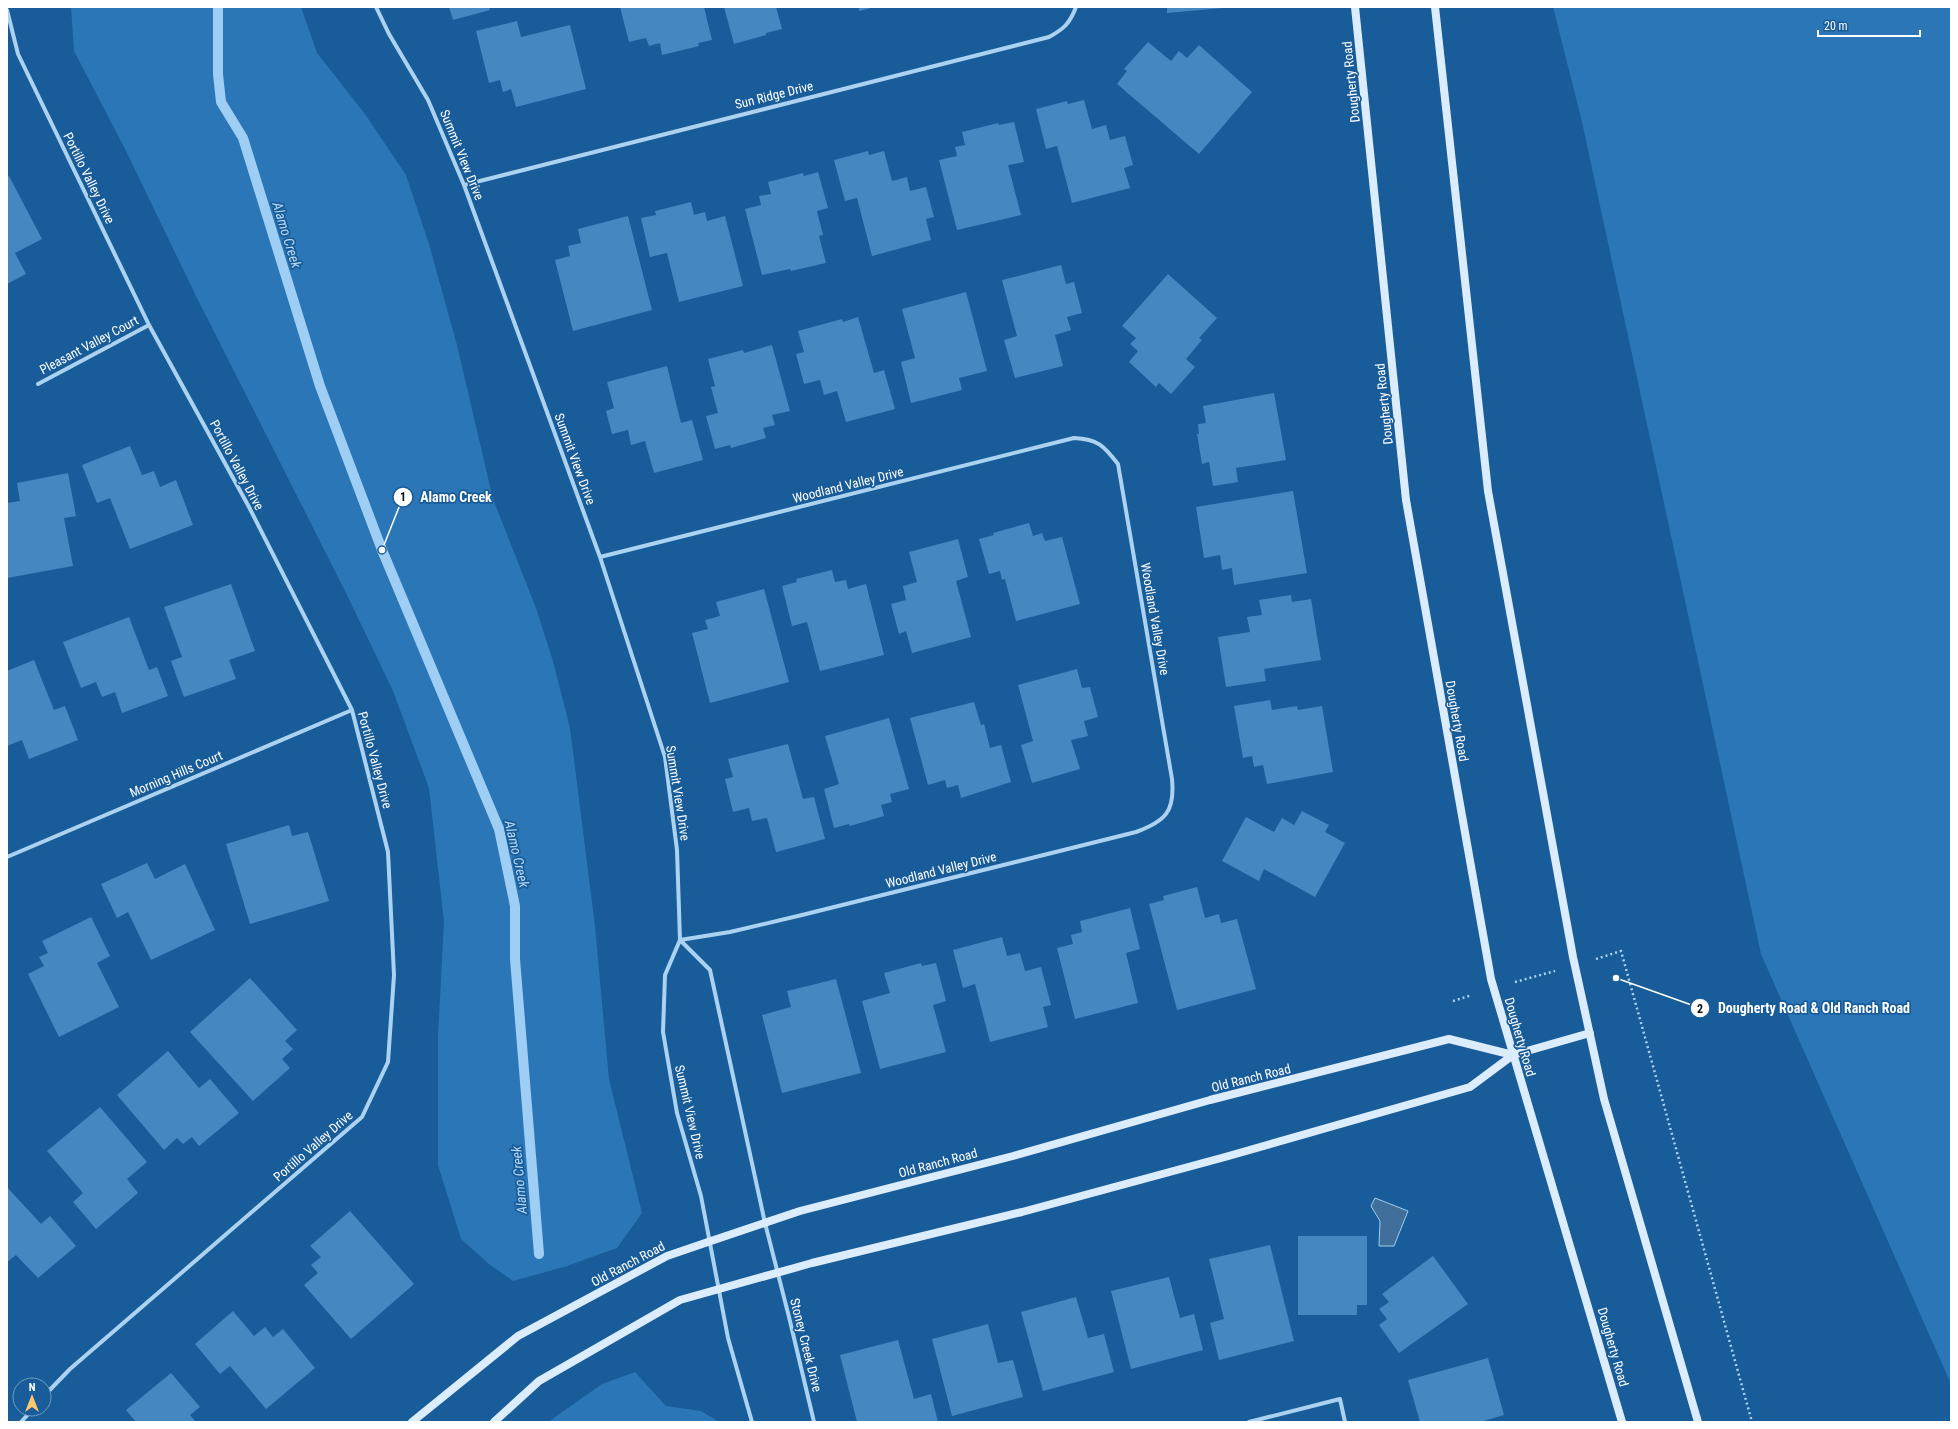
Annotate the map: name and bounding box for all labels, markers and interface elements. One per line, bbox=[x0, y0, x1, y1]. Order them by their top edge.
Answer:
scale bar bbox=[1818, 12, 1920, 38]
text: 20 m bbox=[1824, 19, 1848, 33]
street label: Dougherty Road bbox=[1339, 41, 1363, 123]
street label: Sun Ridge Drive bbox=[733, 78, 815, 112]
street label: Summit View Drive bbox=[437, 108, 487, 202]
street label: Portillo Valley Drive bbox=[60, 130, 118, 226]
water label: Alamo Creek bbox=[269, 199, 305, 271]
street label: Pleasant Valley Court bbox=[37, 313, 141, 377]
street label: Dougherty Road bbox=[1372, 363, 1396, 445]
street label: Summit View Drive bbox=[552, 411, 598, 507]
street label: Portillo Valley Drive bbox=[207, 417, 267, 513]
street label: Woodland Valley Drive bbox=[791, 464, 905, 506]
callout: Alamo Creek bbox=[393, 484, 500, 510]
text: Alamo Creek bbox=[420, 489, 492, 505]
text: 1 bbox=[400, 490, 406, 504]
street label: Woodland Valley Drive bbox=[1138, 562, 1172, 676]
street label: Dougherty Road bbox=[1443, 679, 1471, 763]
street label: Portillo Valley Drive bbox=[355, 710, 395, 810]
street label: Summit View Drive bbox=[663, 744, 693, 842]
street label: Morning Hills Court bbox=[127, 748, 225, 800]
water label: Alamo Creek bbox=[501, 818, 533, 890]
street label: Woodland Valley Drive bbox=[884, 849, 998, 891]
callout: Dougherty Road & Old Ranch Road bbox=[1690, 995, 1918, 1021]
street label: Dougherty Road bbox=[1502, 996, 1538, 1078]
text: Dougherty Road & Old Ranch Road bbox=[1718, 1000, 1910, 1016]
text: 2 bbox=[1697, 1002, 1703, 1016]
street label: Old Ranch Road bbox=[1210, 1061, 1292, 1095]
street label: Summit View Drive bbox=[672, 1063, 708, 1161]
street label: Portillo Valley Drive bbox=[270, 1108, 356, 1184]
water label: Alamo Creek bbox=[508, 1144, 530, 1216]
street label: Old Ranch Road bbox=[897, 1145, 979, 1181]
street label: Old Ranch Road bbox=[589, 1238, 667, 1290]
street label: Stoney Creek Drive bbox=[787, 1297, 825, 1393]
street label: Dougherty Road bbox=[1595, 1306, 1631, 1388]
north arrow bbox=[12, 1377, 52, 1417]
text: N bbox=[29, 1381, 36, 1394]

